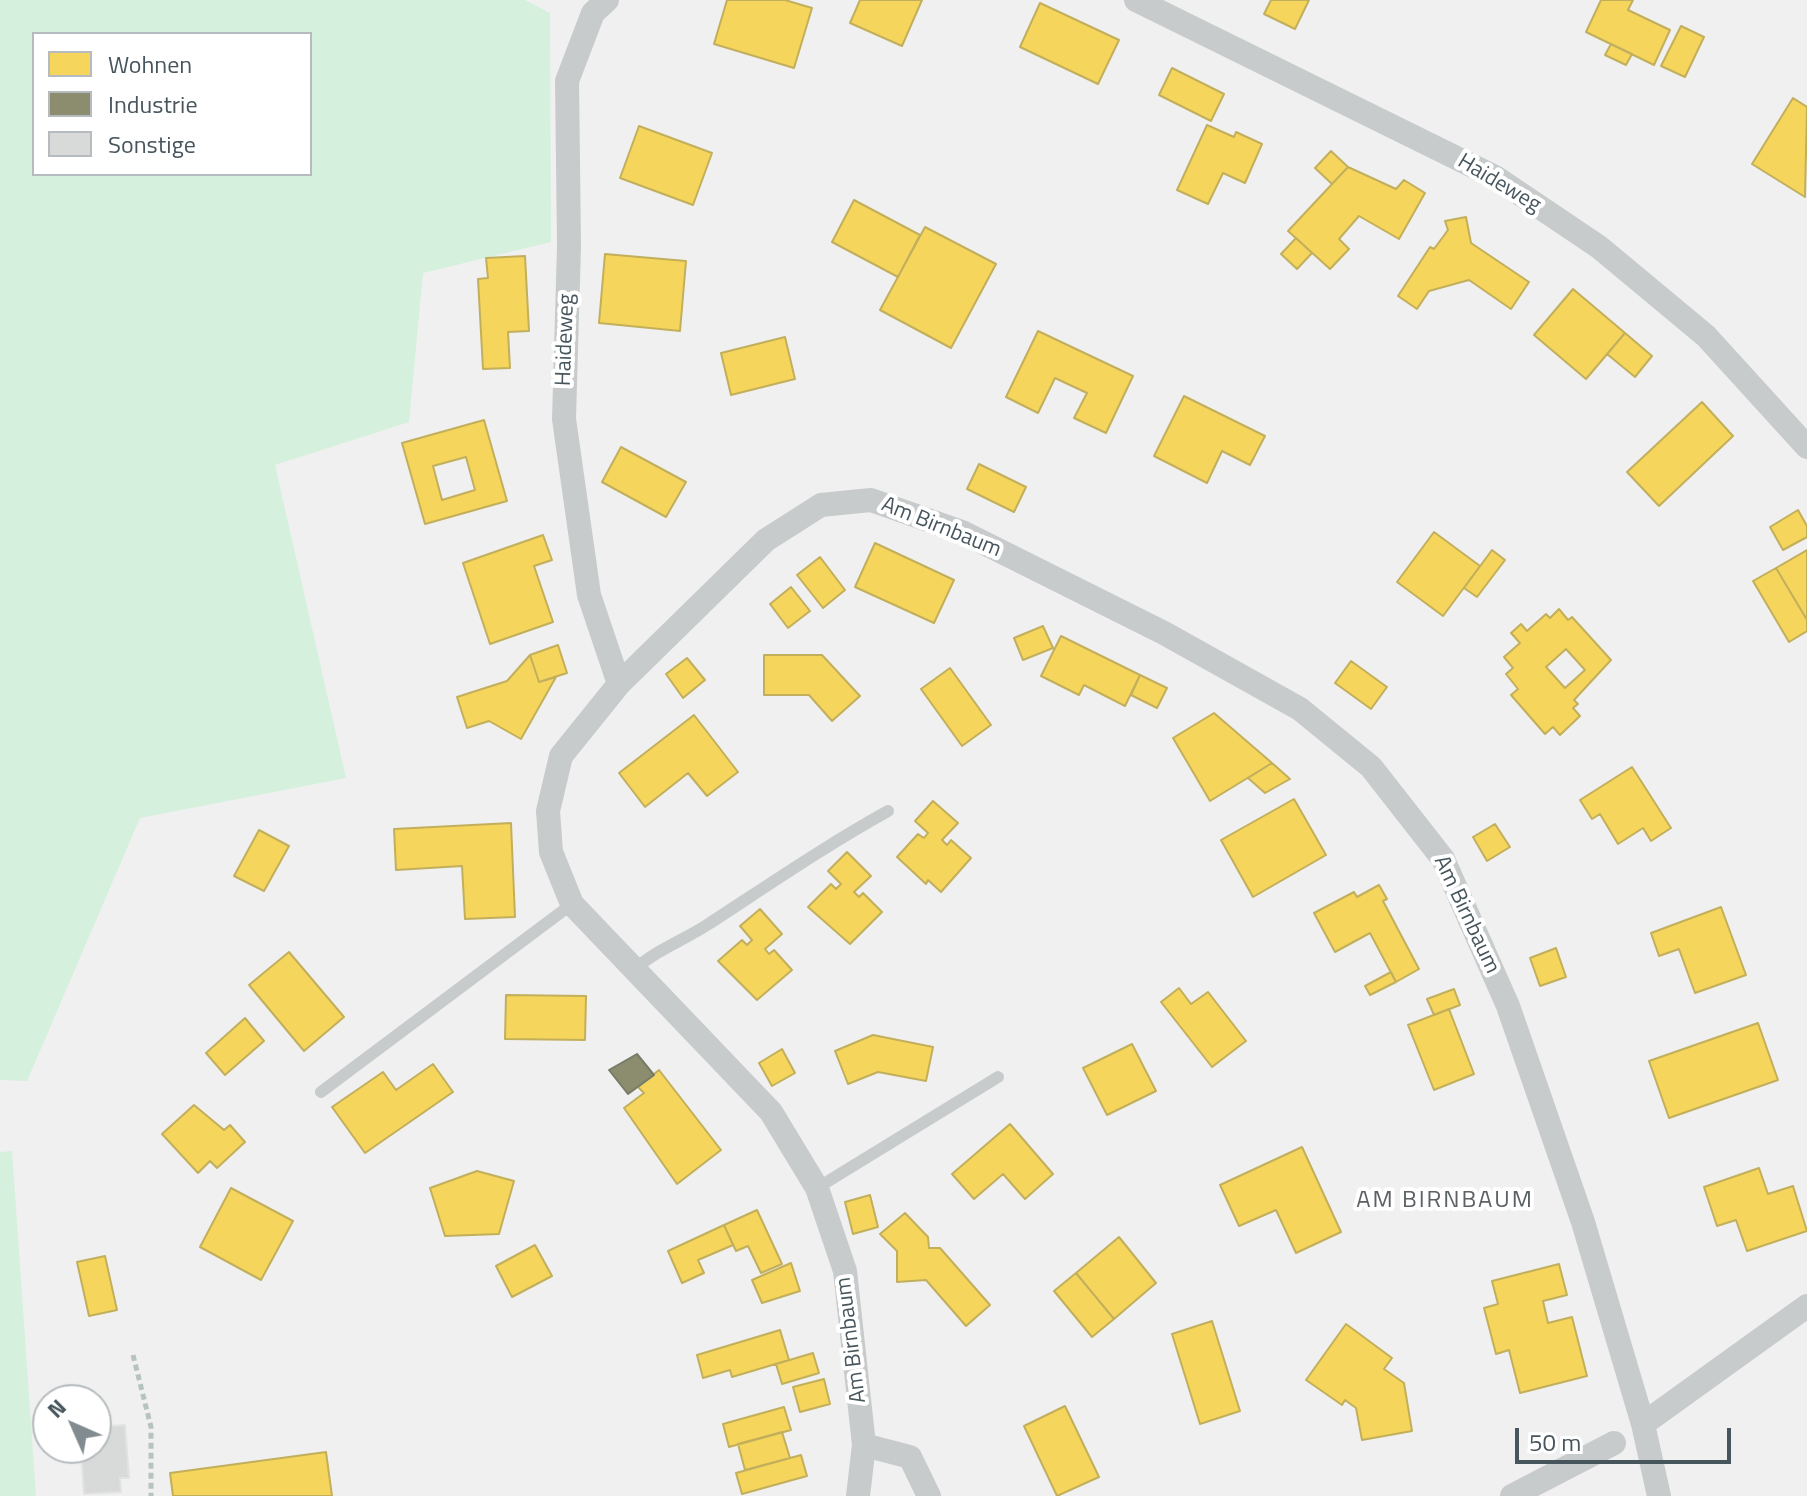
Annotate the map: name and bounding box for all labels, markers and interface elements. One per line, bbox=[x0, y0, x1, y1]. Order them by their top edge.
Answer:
legend bbox=[32, 32, 312, 176]
text: Wohnen bbox=[108, 46, 192, 82]
text: Industrie bbox=[108, 86, 198, 122]
text: Sonstige bbox=[108, 126, 196, 162]
street label: Haideweg bbox=[1453, 149, 1545, 219]
street label: Haideweg bbox=[551, 293, 581, 387]
street label: Am Birnbaum bbox=[877, 492, 1005, 564]
street label: Am Birnbaum bbox=[1427, 852, 1505, 978]
district label: AM BIRNBAUM bbox=[1356, 1187, 1534, 1215]
street label: Am Birnbaum bbox=[831, 1275, 873, 1405]
north arrow bbox=[32, 1384, 112, 1464]
text: N bbox=[39, 1391, 74, 1426]
scale bar bbox=[1519, 1412, 1735, 1462]
text: 50 m bbox=[1529, 1424, 1581, 1460]

